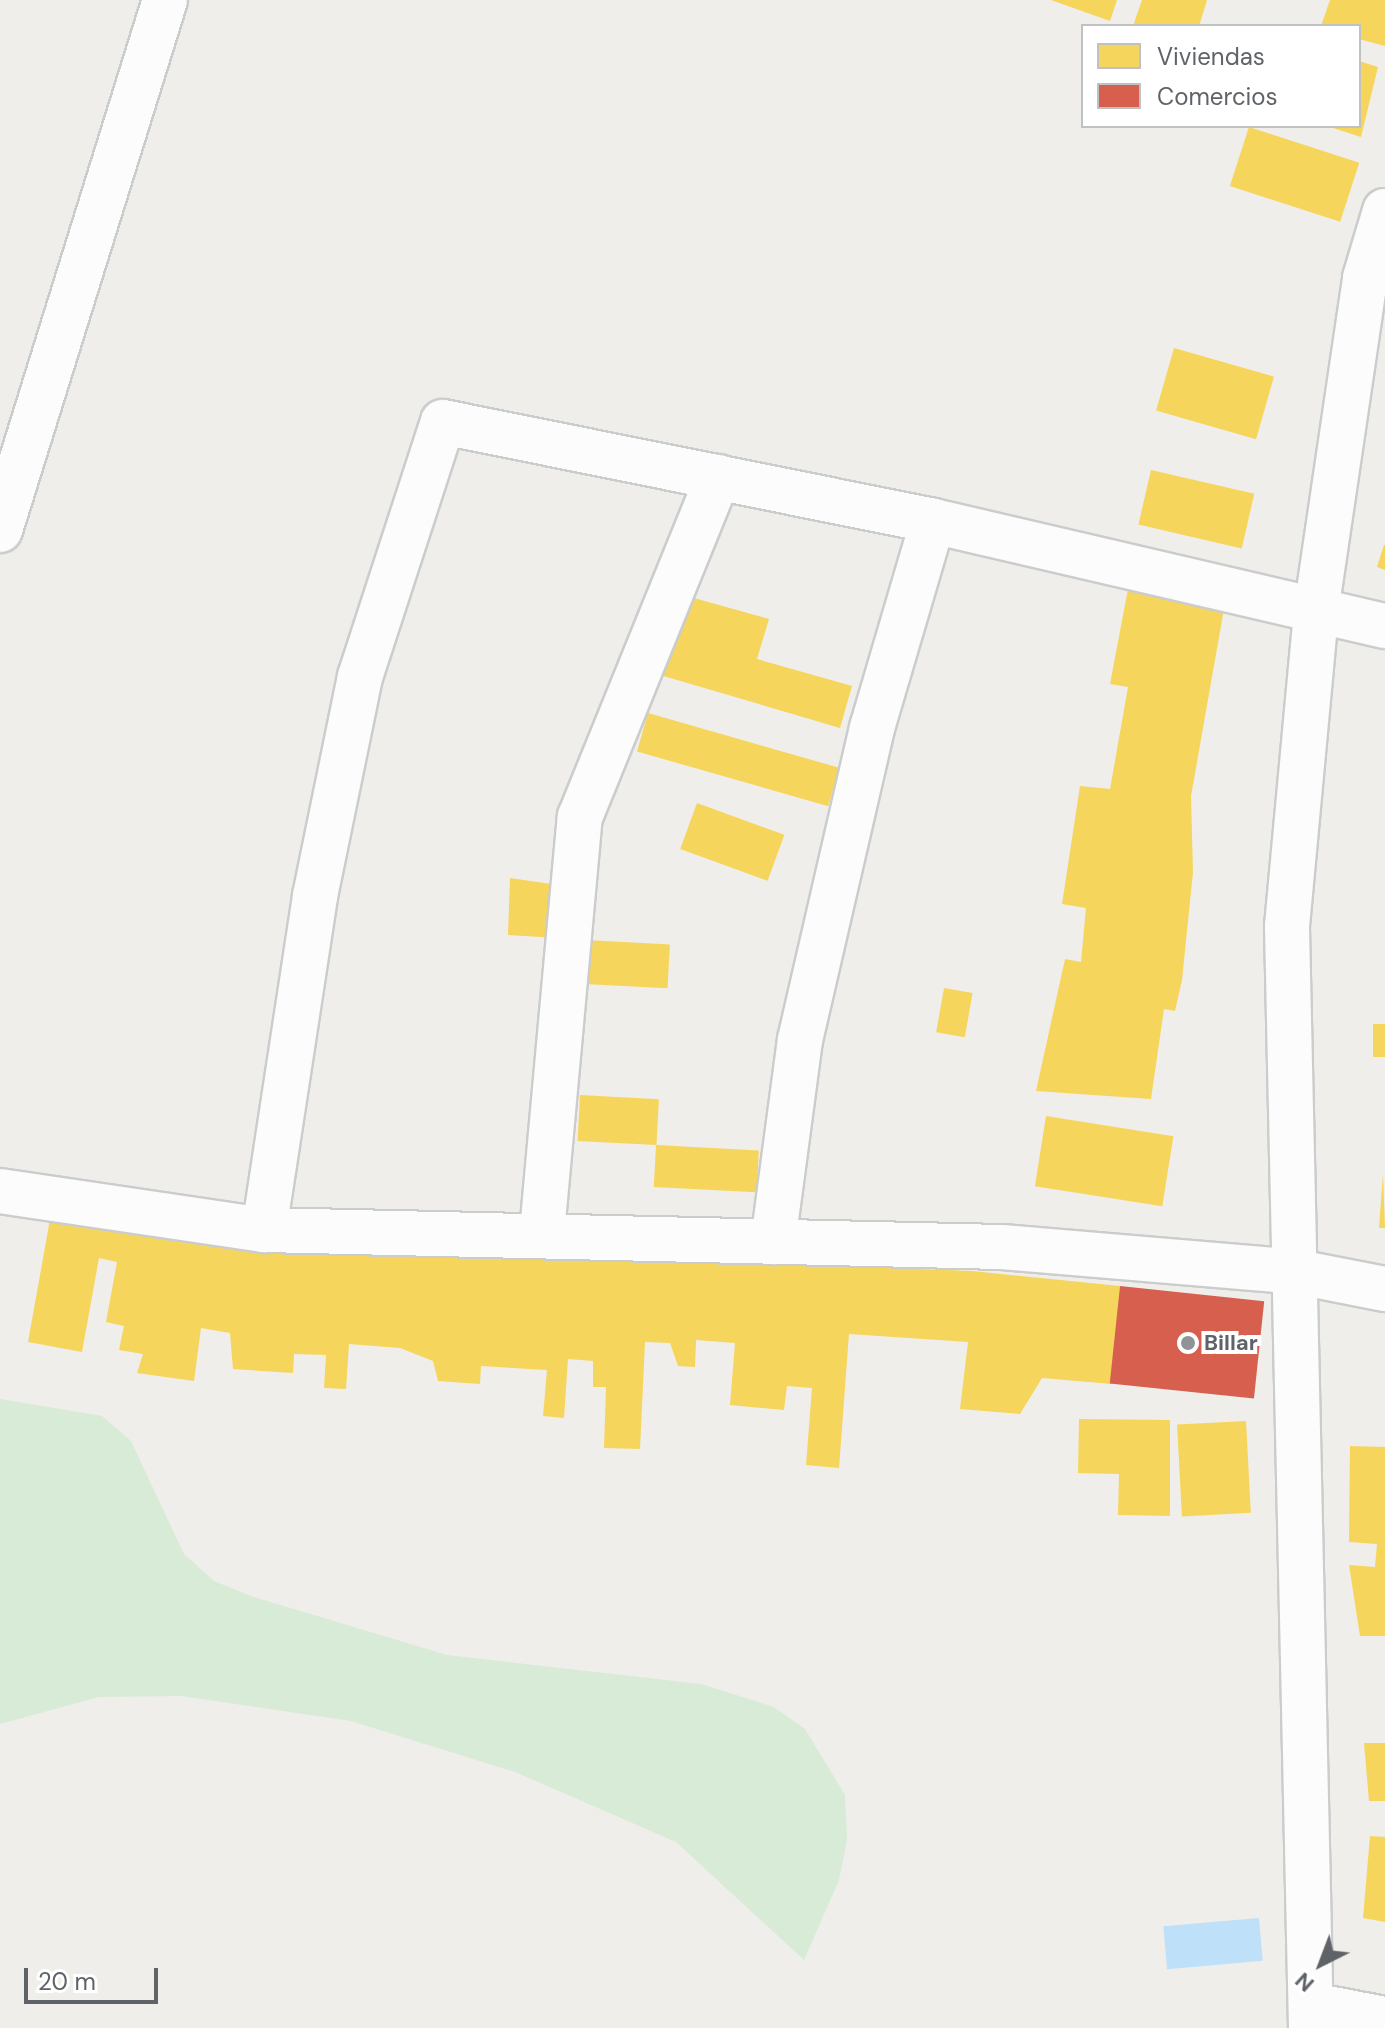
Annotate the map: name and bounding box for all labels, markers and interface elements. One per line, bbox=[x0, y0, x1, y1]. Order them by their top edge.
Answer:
legend bbox=[1081, 24, 1361, 128]
text: Viviendas bbox=[1157, 41, 1265, 72]
text: Comercios bbox=[1157, 81, 1278, 112]
place label: Billar bbox=[1204, 1330, 1258, 1356]
marker: Billar bbox=[1179, 1334, 1197, 1352]
north arrow bbox=[1281, 1924, 1361, 2004]
scale bar bbox=[28, 1952, 162, 2002]
text: 20 m bbox=[38, 1966, 96, 1997]
text: N bbox=[1289, 1966, 1320, 1998]

